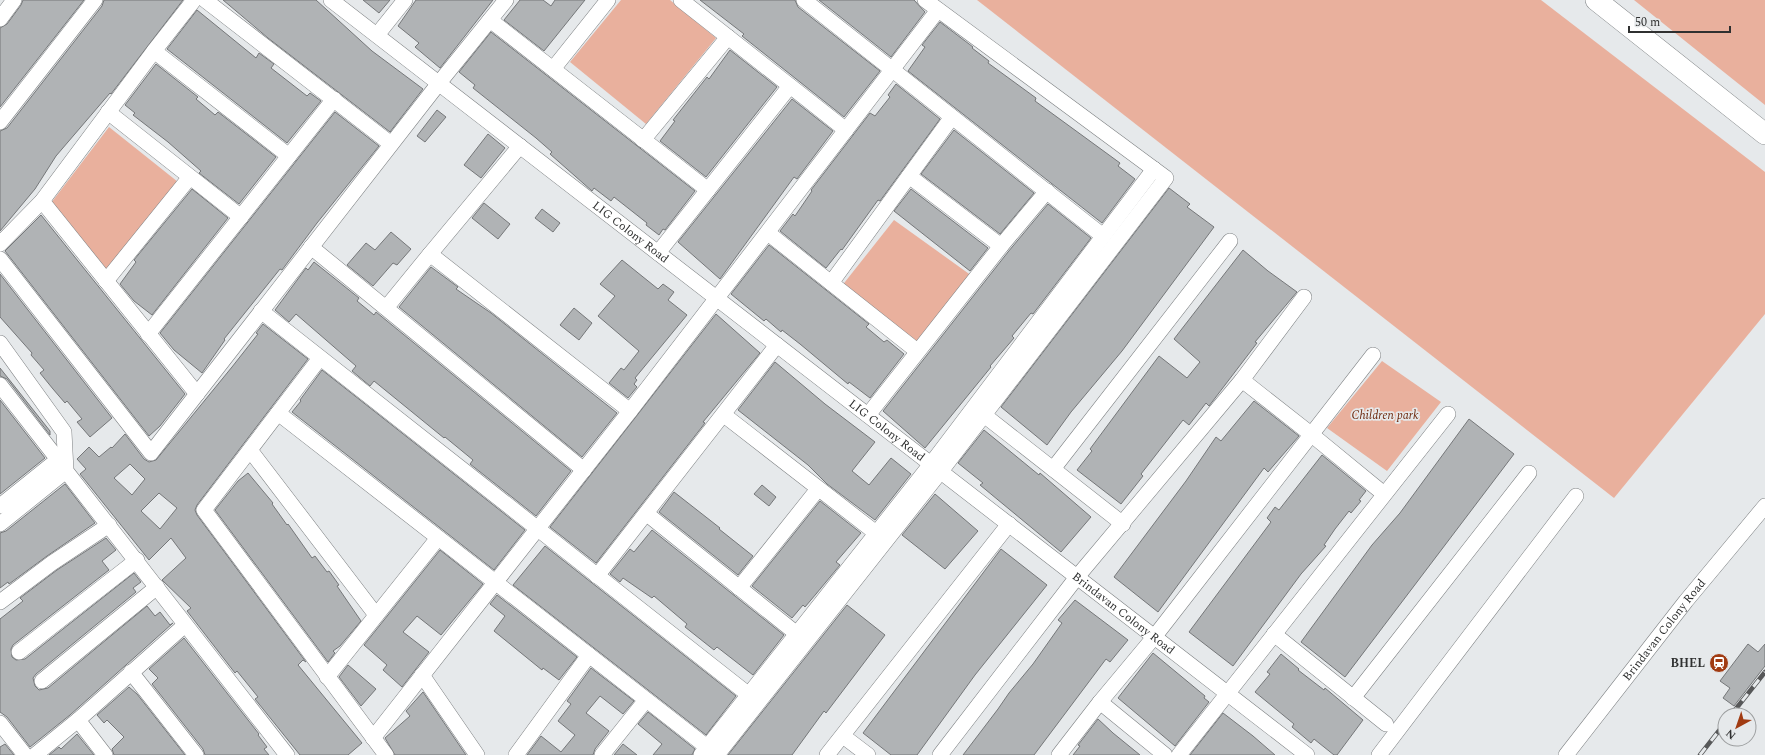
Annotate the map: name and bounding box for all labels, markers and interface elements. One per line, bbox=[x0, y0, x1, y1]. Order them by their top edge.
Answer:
scale bar bbox=[1629, 8, 1730, 34]
text: 50 m bbox=[1635, 13, 1660, 32]
street label: LIG Colony Road bbox=[588, 196, 673, 268]
street label: LIG Colony Road bbox=[845, 394, 930, 466]
park label: Children park bbox=[1351, 406, 1419, 425]
street label: Brindavan Colony Road bbox=[1068, 567, 1179, 659]
street label: Brindavan Colony Road bbox=[1618, 574, 1710, 685]
station icon: BHEL bbox=[1708, 652, 1730, 674]
place label: BHEL bbox=[1671, 654, 1705, 673]
north arrow bbox=[1717, 707, 1757, 747]
text: N bbox=[1722, 725, 1740, 744]

